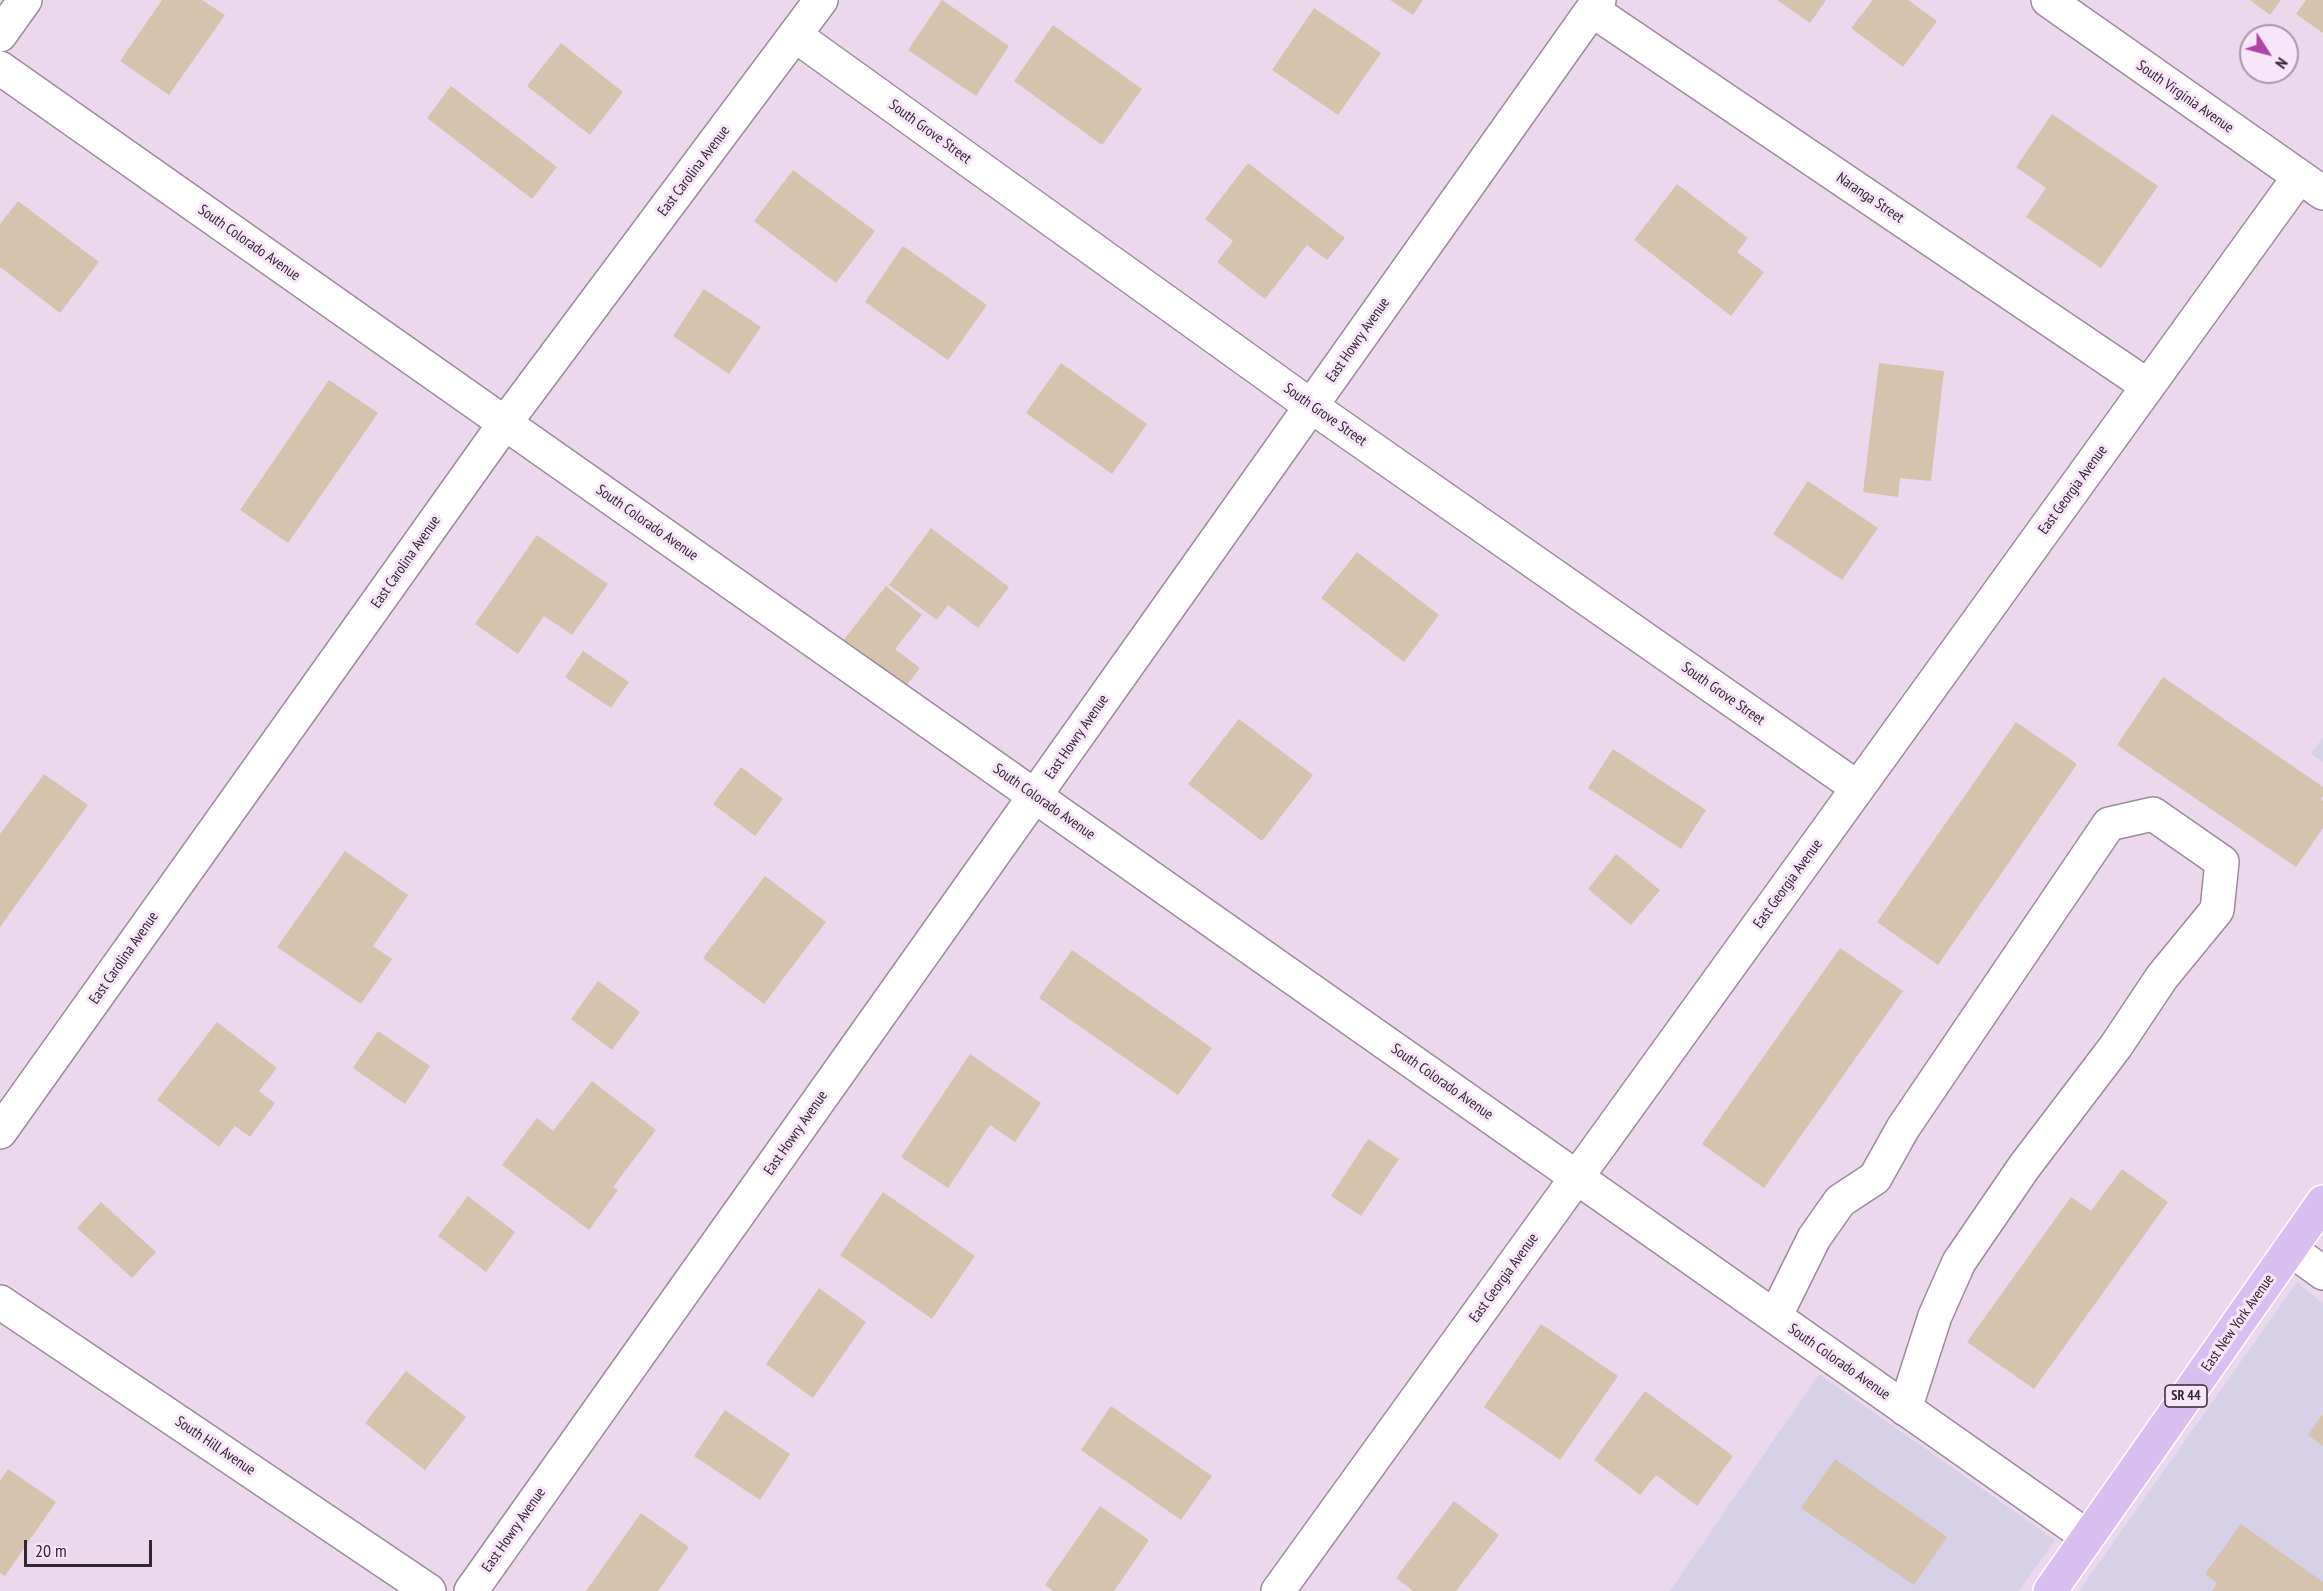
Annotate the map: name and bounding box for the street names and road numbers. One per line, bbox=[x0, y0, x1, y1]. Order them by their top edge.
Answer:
street label: South Virginia Avenue bbox=[2133, 57, 2237, 137]
street label: South Grove Street bbox=[885, 96, 975, 168]
street label: East Carolina Avenue bbox=[654, 122, 734, 220]
street label: Naranga Street bbox=[1833, 169, 1907, 227]
street label: South Colorado Avenue bbox=[195, 201, 303, 285]
street label: East Howry Avenue bbox=[1322, 294, 1394, 386]
street label: South Grove Street bbox=[1280, 380, 1370, 450]
street label: East Georgia Avenue bbox=[2035, 442, 2111, 538]
street label: South Colorado Avenue bbox=[593, 481, 701, 565]
street label: East Carolina Avenue bbox=[368, 512, 444, 612]
street label: South Grove Street bbox=[1678, 659, 1768, 729]
street label: East Howry Avenue bbox=[1041, 691, 1113, 783]
street label: South Colorado Avenue bbox=[990, 760, 1098, 844]
street label: East Georgia Avenue bbox=[1750, 836, 1826, 932]
street label: East Carolina Avenue bbox=[86, 908, 162, 1008]
street label: South Colorado Avenue bbox=[1388, 1040, 1496, 1124]
street label: East Howry Avenue bbox=[760, 1087, 832, 1179]
street label: East Georgia Avenue bbox=[1466, 1230, 1542, 1326]
street label: East New York Avenue bbox=[2198, 1271, 2278, 1375]
street label: South Colorado Avenue bbox=[1785, 1320, 1893, 1404]
road number: SR 44 bbox=[2165, 1385, 2207, 1407]
street label: South Hill Avenue bbox=[172, 1413, 258, 1479]
street label: East Howry Avenue bbox=[478, 1484, 550, 1576]

